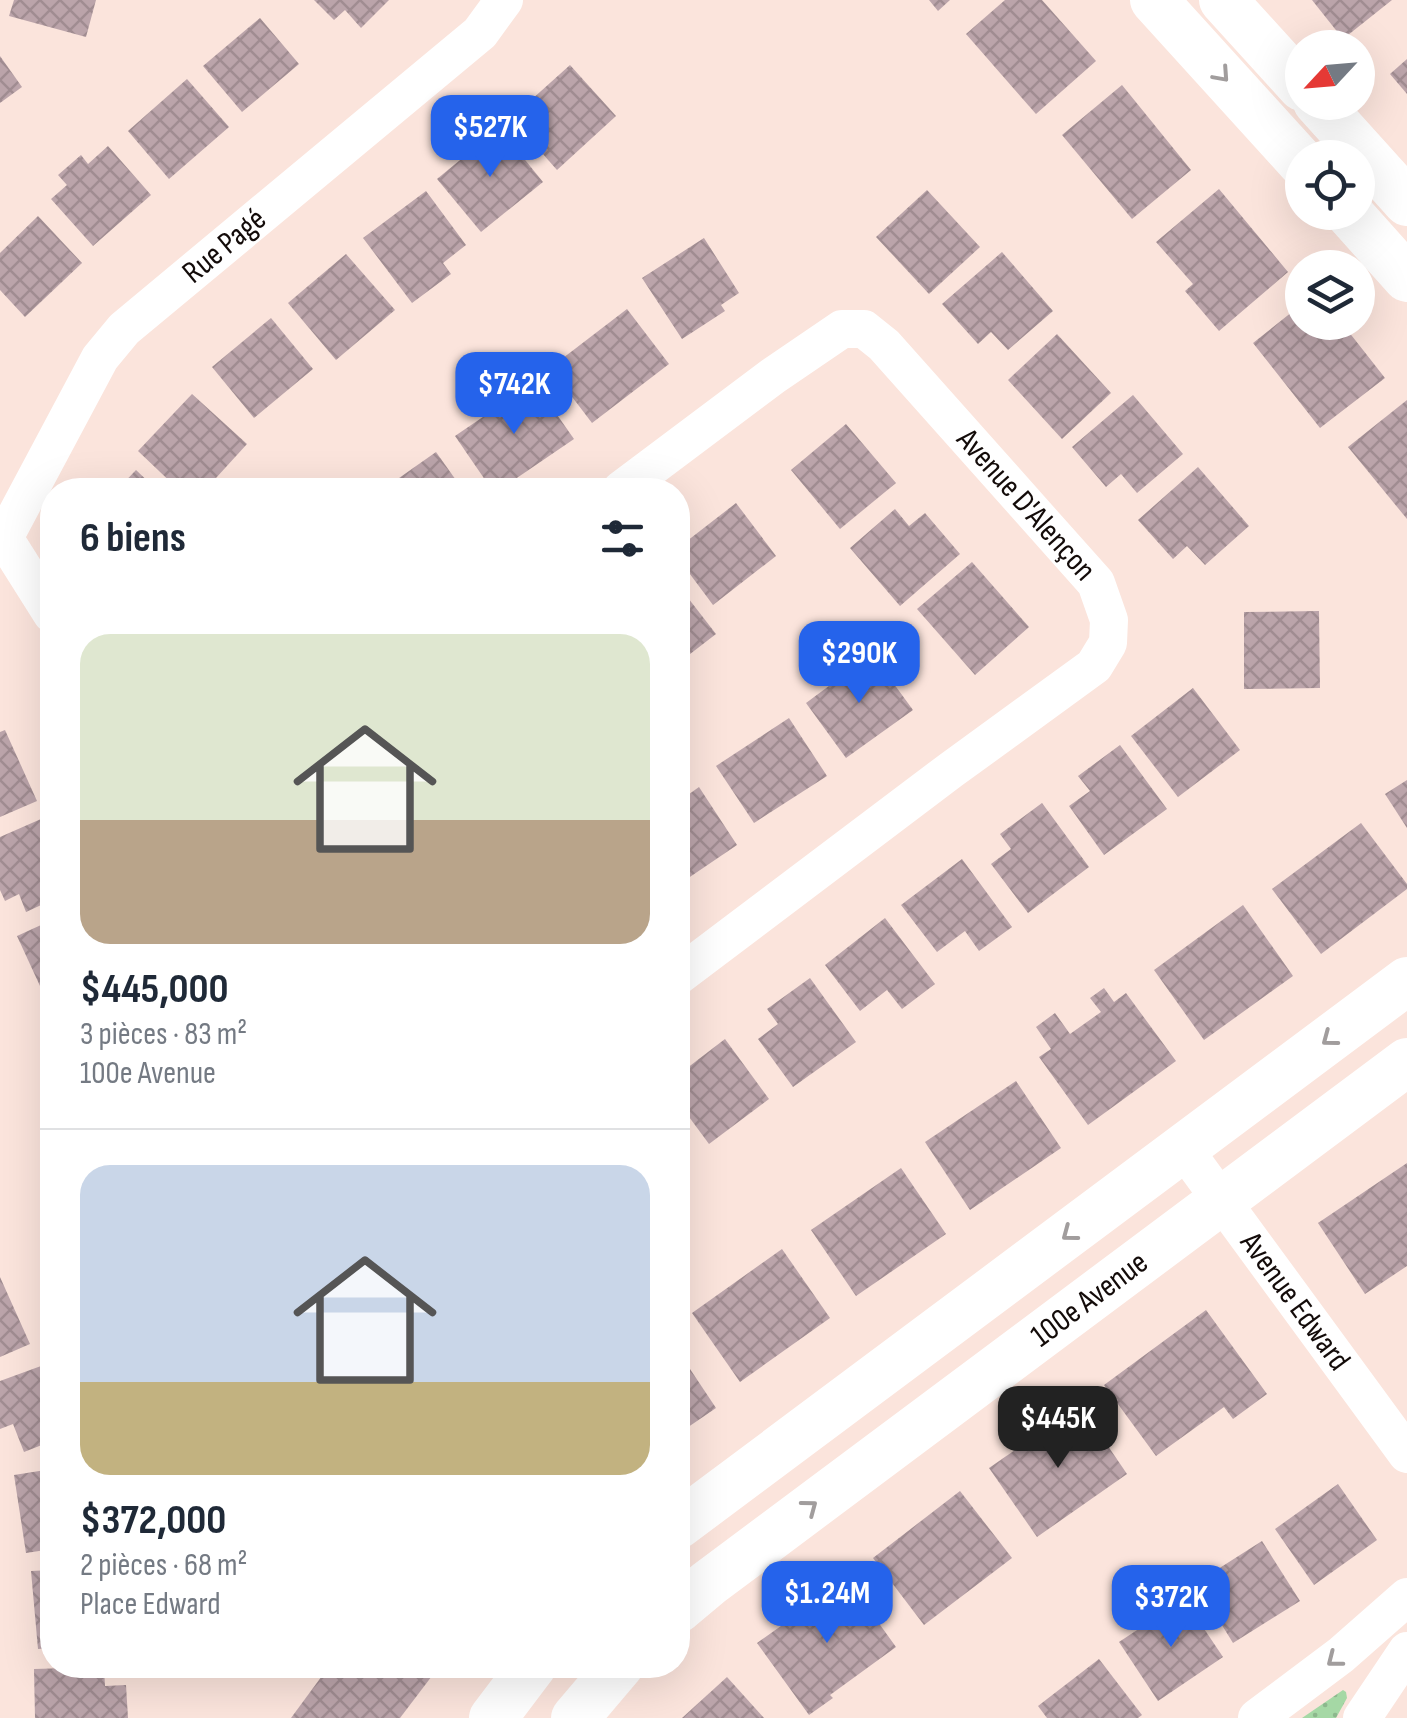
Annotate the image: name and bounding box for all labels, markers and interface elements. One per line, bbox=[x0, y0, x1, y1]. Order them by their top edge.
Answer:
north arrow bbox=[1285, 30, 1375, 120]
map controls bbox=[1285, 30, 1375, 340]
one-way arrow bbox=[1211, 63, 1229, 82]
pin: $527K bbox=[420, 95, 560, 180]
text: $527K bbox=[453, 108, 527, 147]
button: locate bbox=[1285, 140, 1375, 230]
street label: Rue Pagé bbox=[174, 200, 274, 292]
button: layers bbox=[1285, 250, 1375, 340]
pin: $742K bbox=[444, 352, 584, 437]
text: $742K bbox=[477, 365, 551, 404]
street label: Avenue D'Alençon bbox=[948, 420, 1104, 589]
icon: filters bbox=[595, 511, 650, 566]
text: 6 biens bbox=[80, 513, 186, 564]
pin: $290K bbox=[789, 621, 929, 706]
text: $290K bbox=[821, 634, 897, 673]
icon: home bbox=[275, 699, 455, 879]
text: $445,000 bbox=[80, 964, 229, 1015]
text: 3 pièces · 83 m² bbox=[80, 1015, 247, 1054]
one-way arrow bbox=[1322, 1028, 1340, 1045]
text: 100e Avenue bbox=[80, 1054, 216, 1093]
one-way arrow bbox=[1062, 1222, 1080, 1239]
street label: Avenue Edward bbox=[1231, 1224, 1359, 1378]
icon: home bbox=[275, 1230, 455, 1410]
street label: 100e Avenue bbox=[1023, 1243, 1155, 1355]
pin: $445K bbox=[988, 1386, 1128, 1471]
text: $445K bbox=[1020, 1399, 1096, 1438]
text: $372,000 bbox=[80, 1495, 226, 1546]
one-way arrow bbox=[799, 1501, 817, 1519]
text: 2 pièces · 68 m² bbox=[80, 1546, 248, 1585]
pin: $1.24M bbox=[746, 1561, 908, 1646]
pin: $372K bbox=[1101, 1565, 1241, 1650]
text: $1.24M bbox=[784, 1574, 870, 1613]
text: $372K bbox=[1134, 1578, 1208, 1617]
text: Place Edward bbox=[80, 1585, 221, 1624]
one-way arrow bbox=[1327, 1648, 1345, 1666]

